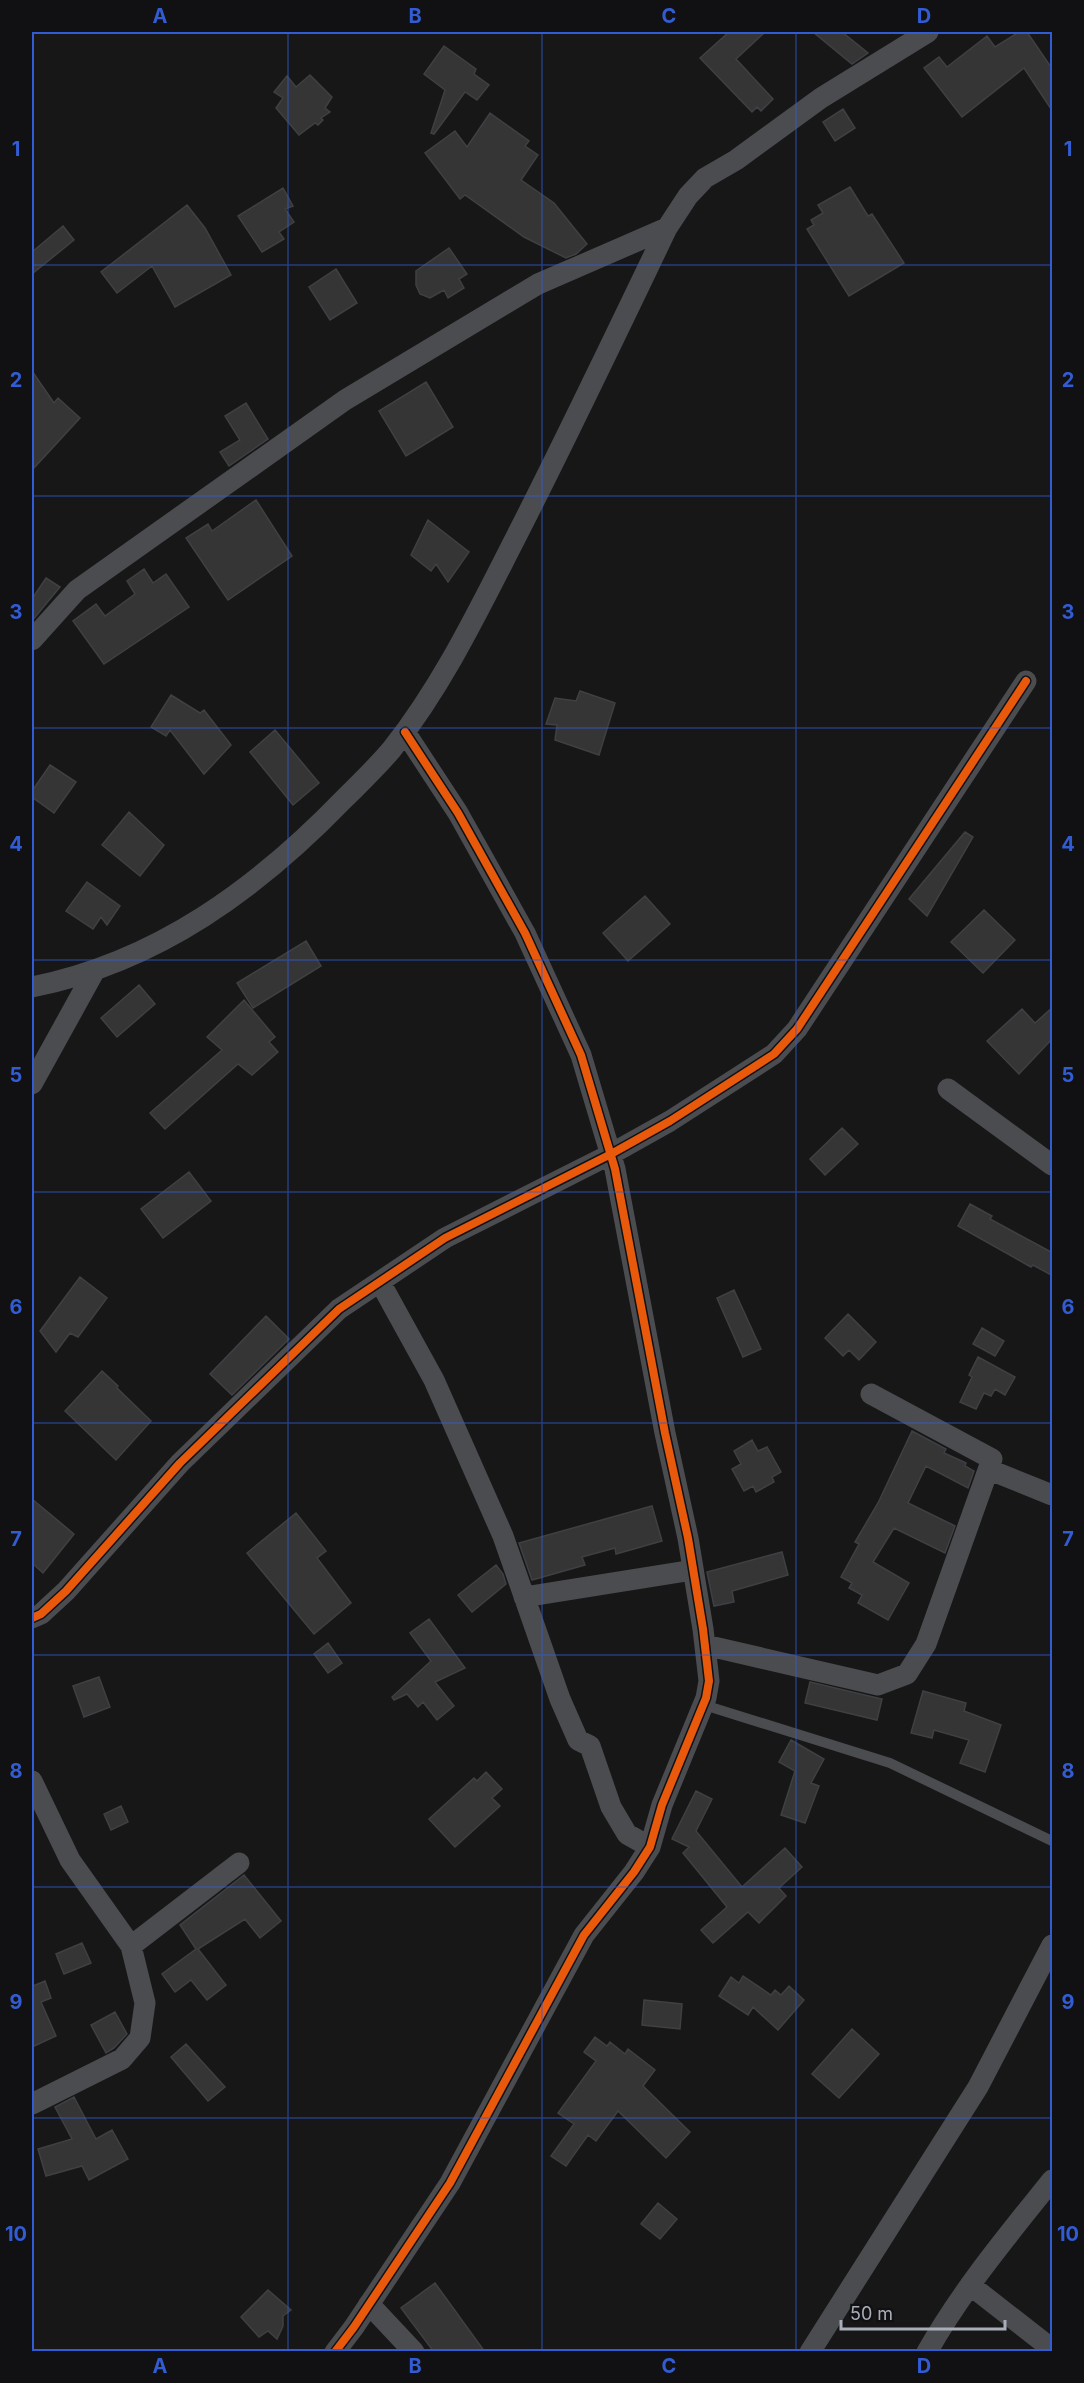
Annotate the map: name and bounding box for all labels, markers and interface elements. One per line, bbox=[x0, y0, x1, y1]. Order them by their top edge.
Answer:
text: A bbox=[153, 4, 168, 28]
text: B bbox=[408, 4, 422, 28]
text: C bbox=[662, 4, 676, 28]
text: D bbox=[917, 4, 931, 28]
text: 1 bbox=[12, 137, 20, 161]
text: 1 bbox=[1064, 137, 1072, 161]
text: 2 bbox=[10, 368, 22, 392]
text: 2 bbox=[1062, 368, 1074, 392]
text: 3 bbox=[10, 600, 22, 624]
text: 3 bbox=[1062, 600, 1074, 624]
text: 4 bbox=[9, 832, 23, 856]
text: 4 bbox=[1061, 832, 1075, 856]
text: 5 bbox=[10, 1063, 22, 1087]
text: 5 bbox=[1062, 1063, 1074, 1087]
text: 6 bbox=[10, 1295, 23, 1319]
text: 6 bbox=[1062, 1295, 1075, 1319]
text: 7 bbox=[10, 1527, 22, 1551]
text: 7 bbox=[1062, 1527, 1074, 1551]
text: 8 bbox=[9, 1759, 23, 1783]
text: 8 bbox=[1061, 1759, 1075, 1783]
text: 9 bbox=[10, 1990, 23, 2014]
text: 9 bbox=[1062, 1990, 1075, 2014]
text: 10 bbox=[5, 2222, 27, 2246]
text: 10 bbox=[1057, 2222, 1079, 2246]
scale bar bbox=[841, 2293, 1004, 2331]
text: 50 m bbox=[850, 2303, 893, 2324]
text: A bbox=[153, 2354, 168, 2378]
text: B bbox=[408, 2354, 422, 2378]
text: C bbox=[662, 2354, 676, 2378]
text: D bbox=[917, 2354, 931, 2378]

